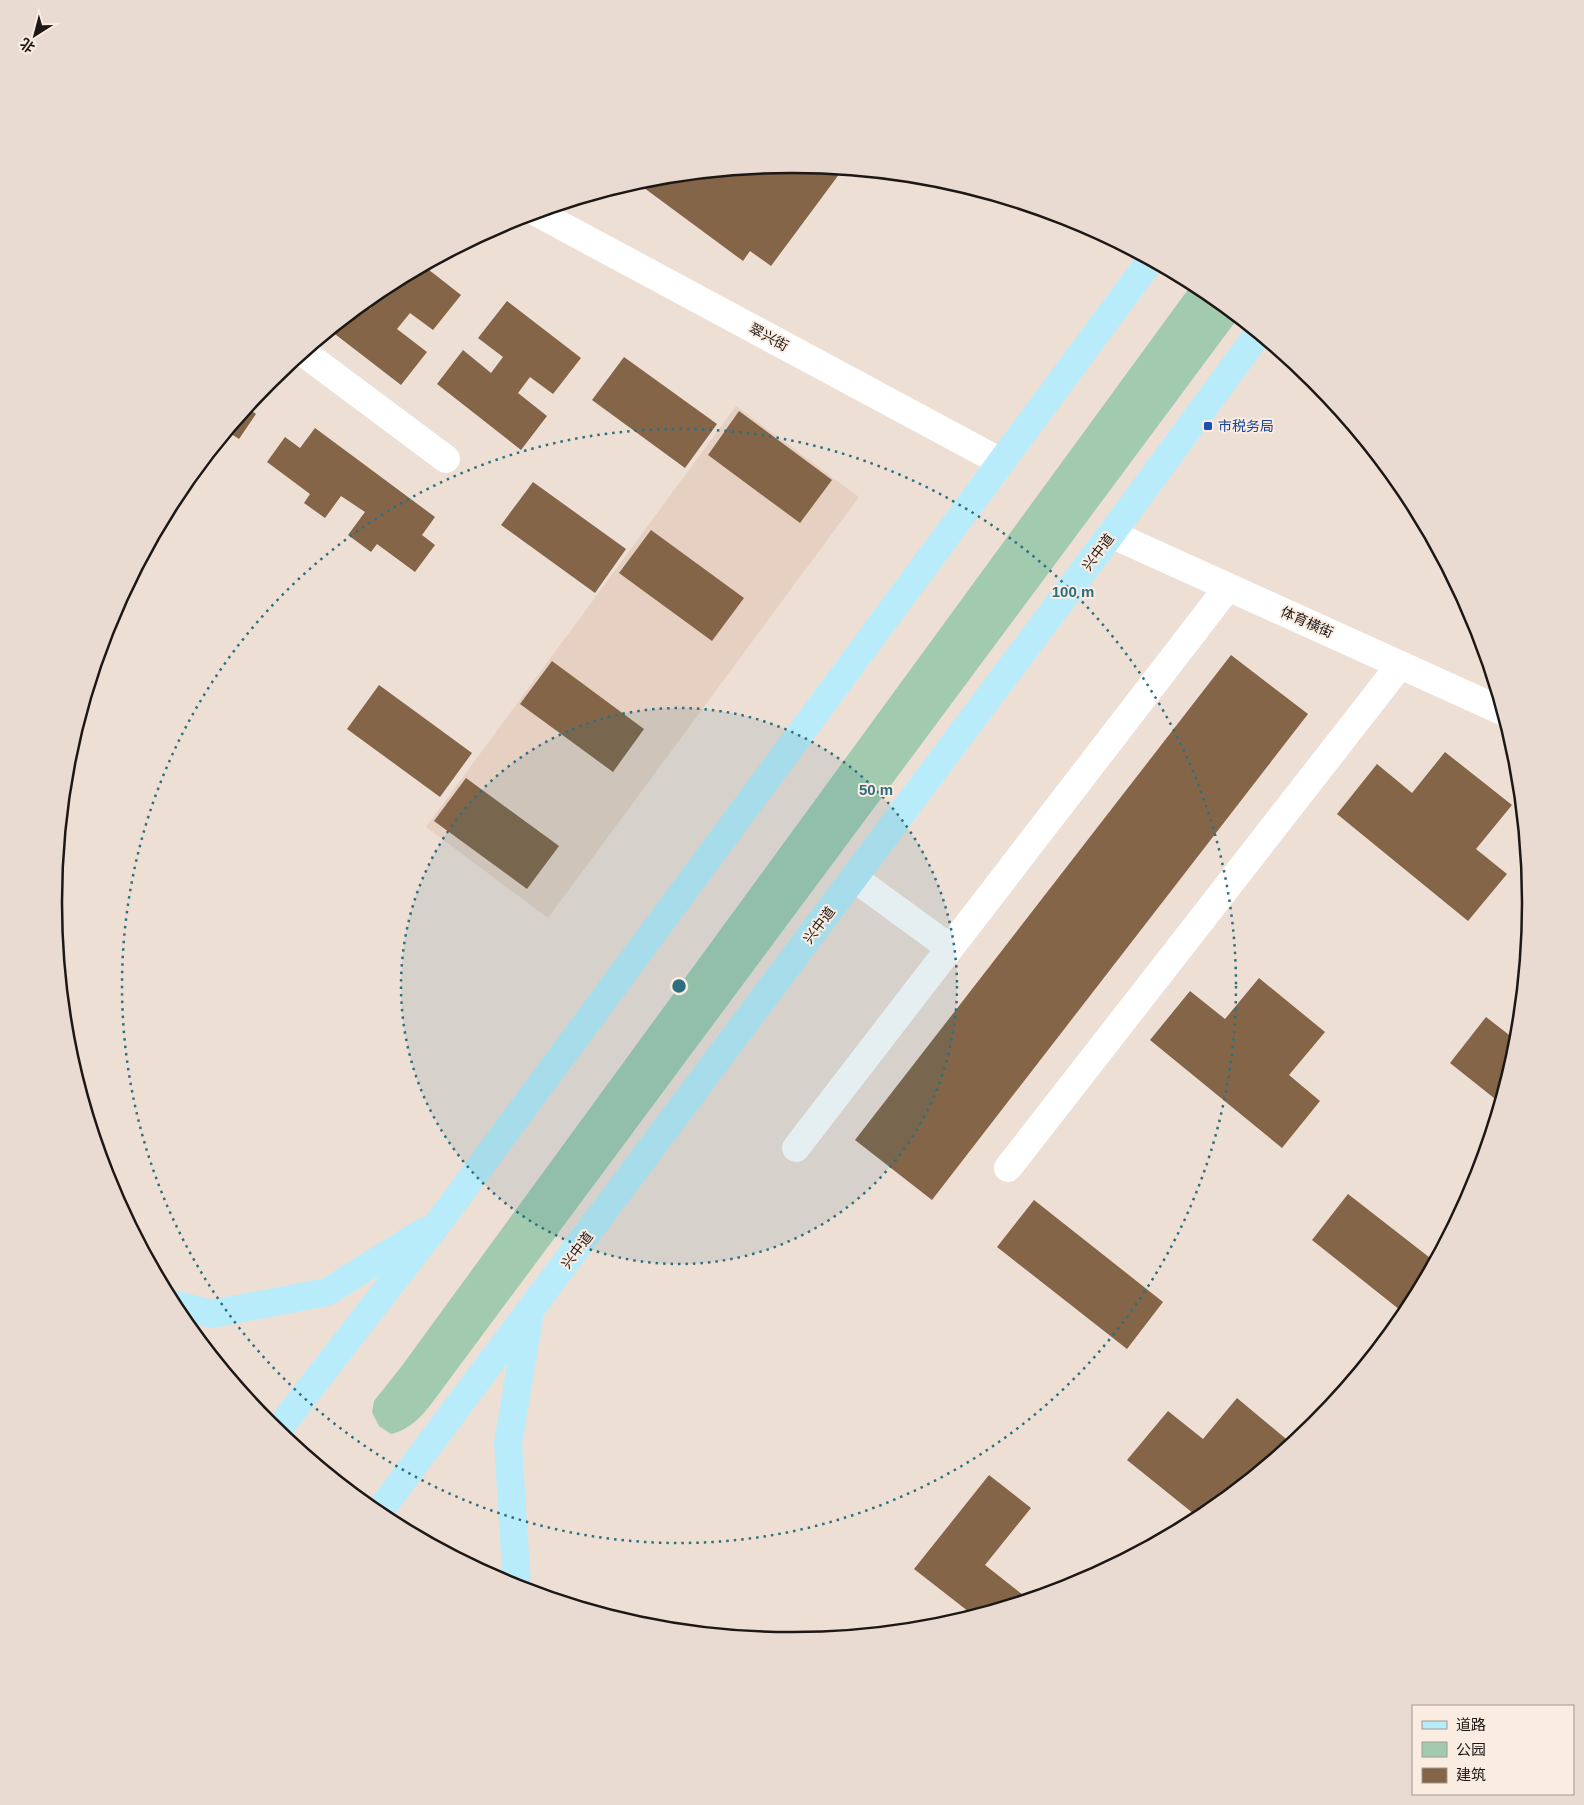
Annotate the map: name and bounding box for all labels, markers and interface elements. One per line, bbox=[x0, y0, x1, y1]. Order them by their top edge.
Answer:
north arrow bbox=[10, 10, 60, 60]
text: 北 bbox=[17, 35, 38, 56]
street label: 翠兴街 bbox=[747, 320, 791, 354]
place label: 市税务局 bbox=[1218, 418, 1274, 434]
marker: 市税务局 bbox=[1202, 420, 1214, 432]
street label: 兴中道 bbox=[1079, 530, 1117, 574]
text: 100 m bbox=[1052, 583, 1094, 600]
street label: 体育横街 bbox=[1278, 603, 1336, 641]
text: 50 m bbox=[859, 781, 893, 798]
street label: 兴中道 bbox=[800, 903, 838, 947]
centre of rings bbox=[670, 977, 688, 995]
street label: 兴中道 bbox=[558, 1228, 596, 1272]
legend bbox=[1412, 1705, 1574, 1795]
text: 道路 bbox=[1456, 1716, 1486, 1733]
text: 公园 bbox=[1456, 1741, 1486, 1758]
text: 建筑 bbox=[1456, 1766, 1486, 1783]

